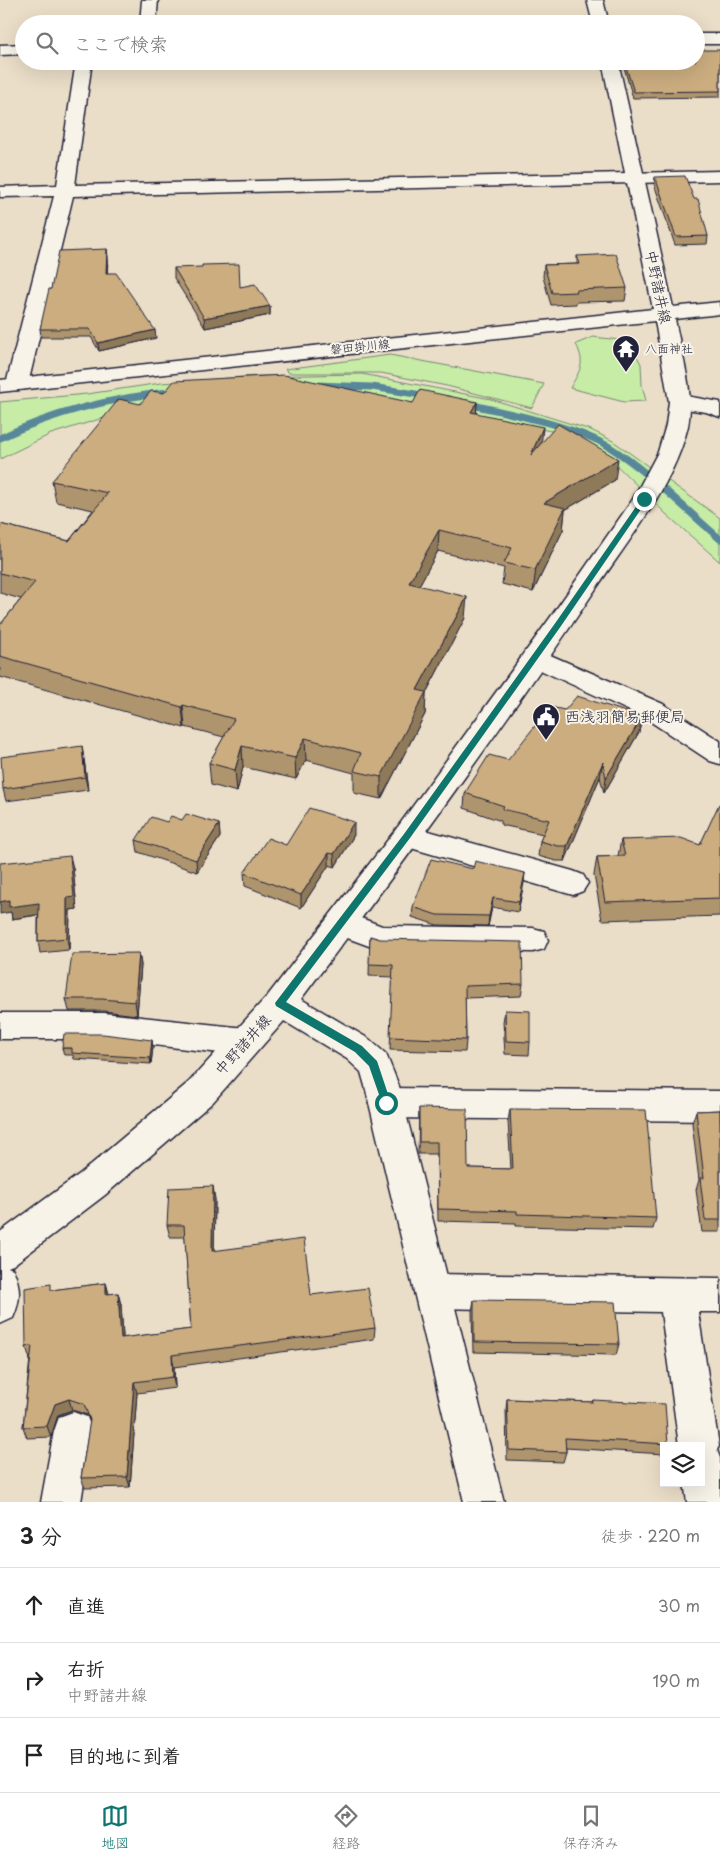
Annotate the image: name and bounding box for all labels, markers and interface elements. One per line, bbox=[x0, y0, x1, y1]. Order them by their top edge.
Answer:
search box bbox=[15, 15, 705, 70]
icon: search bbox=[33, 29, 61, 57]
text: ここで検索 bbox=[73, 29, 168, 57]
street label: 中野諸井線 bbox=[640, 248, 679, 326]
street label: 磐田掛川線 bbox=[329, 334, 391, 358]
temple icon: 八面神社 bbox=[611, 334, 641, 373]
place label: 八面神社 bbox=[645, 339, 693, 357]
route end bbox=[633, 488, 656, 511]
public building icon: 西浅羽簡易郵便局 bbox=[531, 702, 561, 741]
place label: 西浅羽簡易郵便局 bbox=[565, 704, 685, 727]
street label: 中野諸井線 bbox=[208, 1008, 276, 1080]
route start bbox=[375, 1092, 398, 1115]
map controls bbox=[660, 1442, 705, 1487]
button: layers bbox=[660, 1442, 705, 1487]
text: 3 分 bbox=[20, 1519, 62, 1551]
text: 徒歩 · 220 m bbox=[601, 1523, 700, 1547]
icon: ahead bbox=[20, 1591, 48, 1619]
text: 直進 bbox=[67, 1591, 105, 1619]
text: 30 m bbox=[658, 1593, 700, 1617]
text: 右折 bbox=[67, 1654, 105, 1682]
icon: right bbox=[20, 1666, 48, 1694]
text: 190 m bbox=[652, 1668, 700, 1692]
text: 中野諸井線 bbox=[67, 1682, 147, 1706]
icon: arrive bbox=[20, 1741, 48, 1769]
text: 目的地に到着 bbox=[67, 1741, 181, 1769]
tab: 地図 bbox=[101, 1802, 129, 1853]
tab: 経路 bbox=[332, 1802, 360, 1853]
tab: 保存済み bbox=[563, 1802, 619, 1853]

